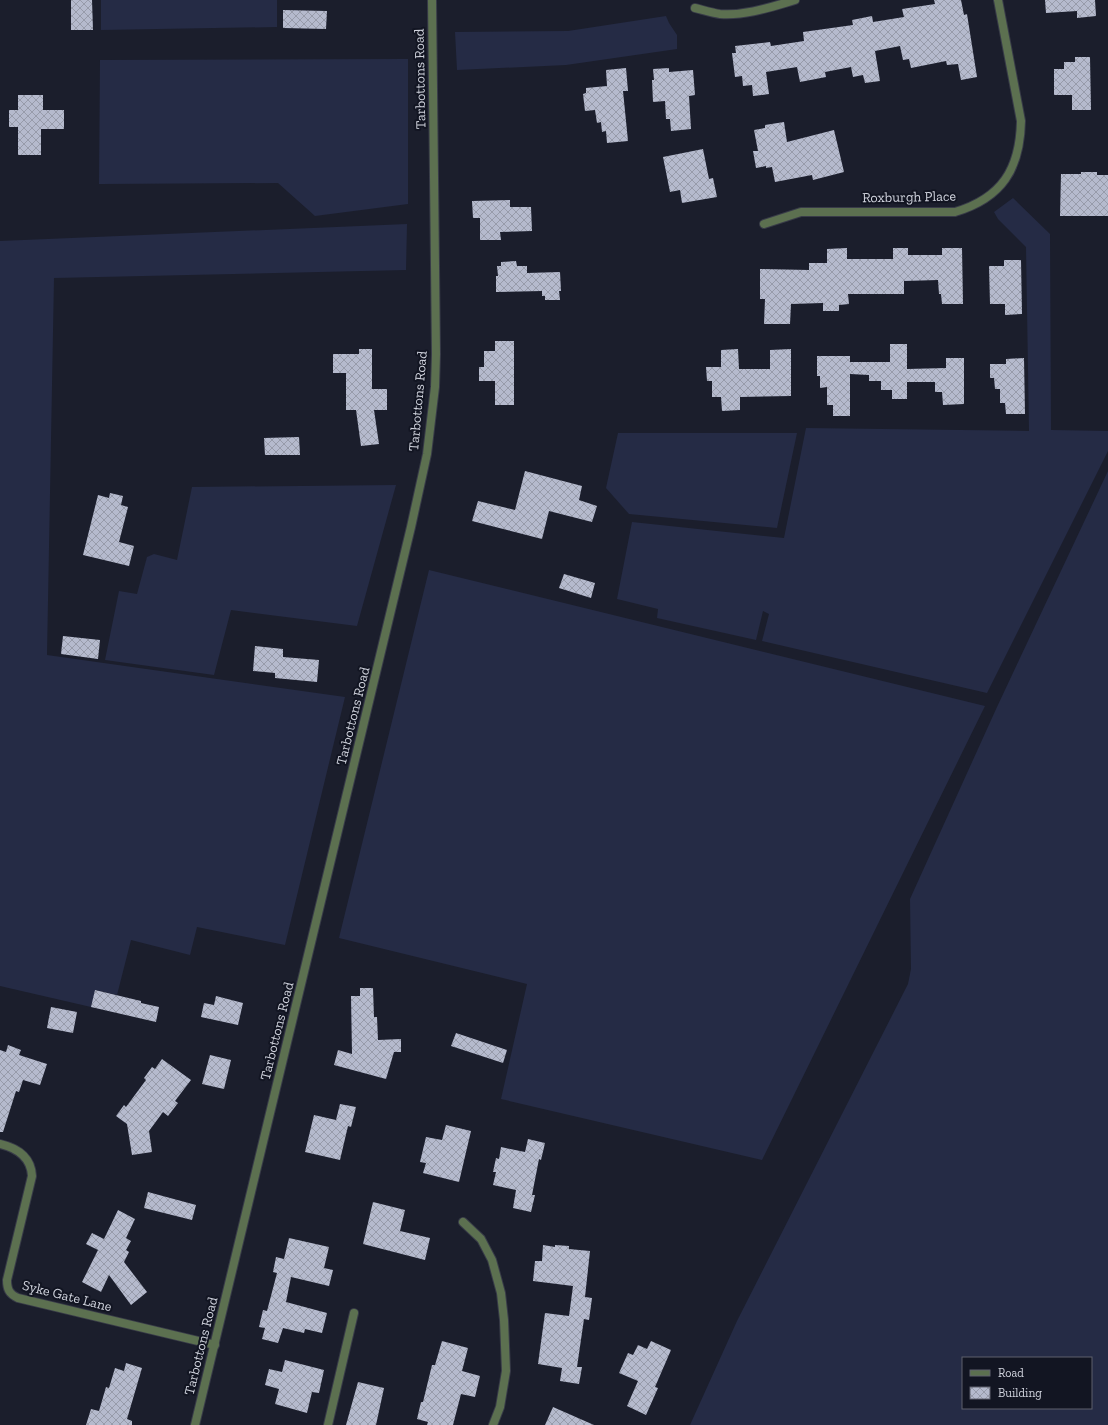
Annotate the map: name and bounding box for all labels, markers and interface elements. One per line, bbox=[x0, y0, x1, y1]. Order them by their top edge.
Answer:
street label: Tarbottons Road bbox=[411, 28, 429, 129]
street label: Roxburgh Place bbox=[862, 188, 957, 206]
street label: Tarbottons Road bbox=[405, 350, 431, 452]
street label: Tarbottons Road bbox=[333, 665, 373, 767]
street label: Tarbottons Road bbox=[257, 980, 297, 1082]
street label: Syke Gate Lane bbox=[21, 1277, 114, 1315]
street label: Tarbottons Road bbox=[181, 1295, 221, 1397]
legend bbox=[962, 1357, 1092, 1409]
text: Road bbox=[998, 1366, 1024, 1380]
text: Building bbox=[998, 1386, 1042, 1400]

